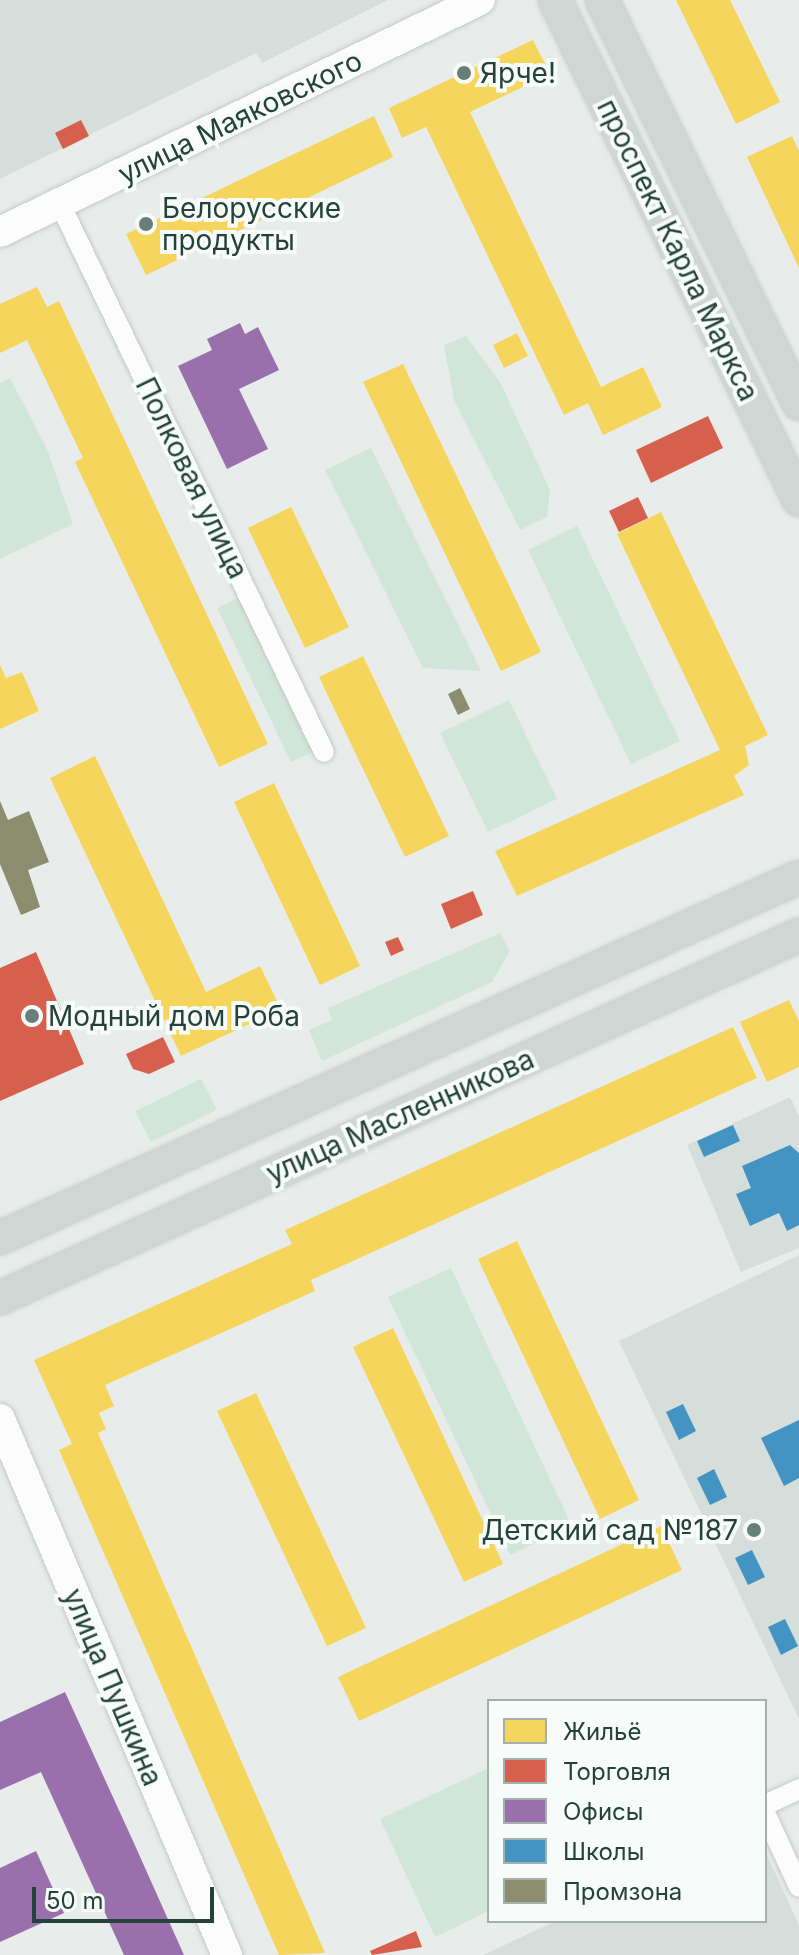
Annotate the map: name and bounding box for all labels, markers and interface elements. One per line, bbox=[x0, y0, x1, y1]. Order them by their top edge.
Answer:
street label: улица Маяковского bbox=[113, 43, 367, 191]
place label: Ярче! bbox=[480, 56, 556, 90]
marker: Ярче! bbox=[455, 64, 473, 82]
street label: проспект Карла Маркса bbox=[590, 94, 766, 406]
place label: Белорусские продукты bbox=[162, 191, 341, 257]
marker: Белорусские продукты bbox=[137, 215, 155, 233]
street label: Полковая улица bbox=[129, 372, 255, 584]
place label: Модный дом Роба bbox=[48, 999, 300, 1033]
marker: Модный дом Роба bbox=[23, 1007, 41, 1025]
street label: улица Масленникова bbox=[261, 1042, 539, 1190]
place label: Детский сад №187 bbox=[481, 1513, 738, 1547]
marker: Детский сад №187 bbox=[745, 1521, 763, 1539]
street label: улица Пушкина bbox=[56, 1583, 170, 1791]
legend bbox=[487, 1699, 767, 1923]
text: Жильё bbox=[563, 1717, 641, 1746]
text: Торговля bbox=[563, 1757, 671, 1786]
text: Офисы bbox=[563, 1797, 643, 1826]
text: Школы bbox=[563, 1837, 644, 1866]
scale bar bbox=[36, 1871, 218, 1921]
text: Промзона bbox=[563, 1877, 682, 1906]
text: 50 m bbox=[46, 1886, 104, 1915]

